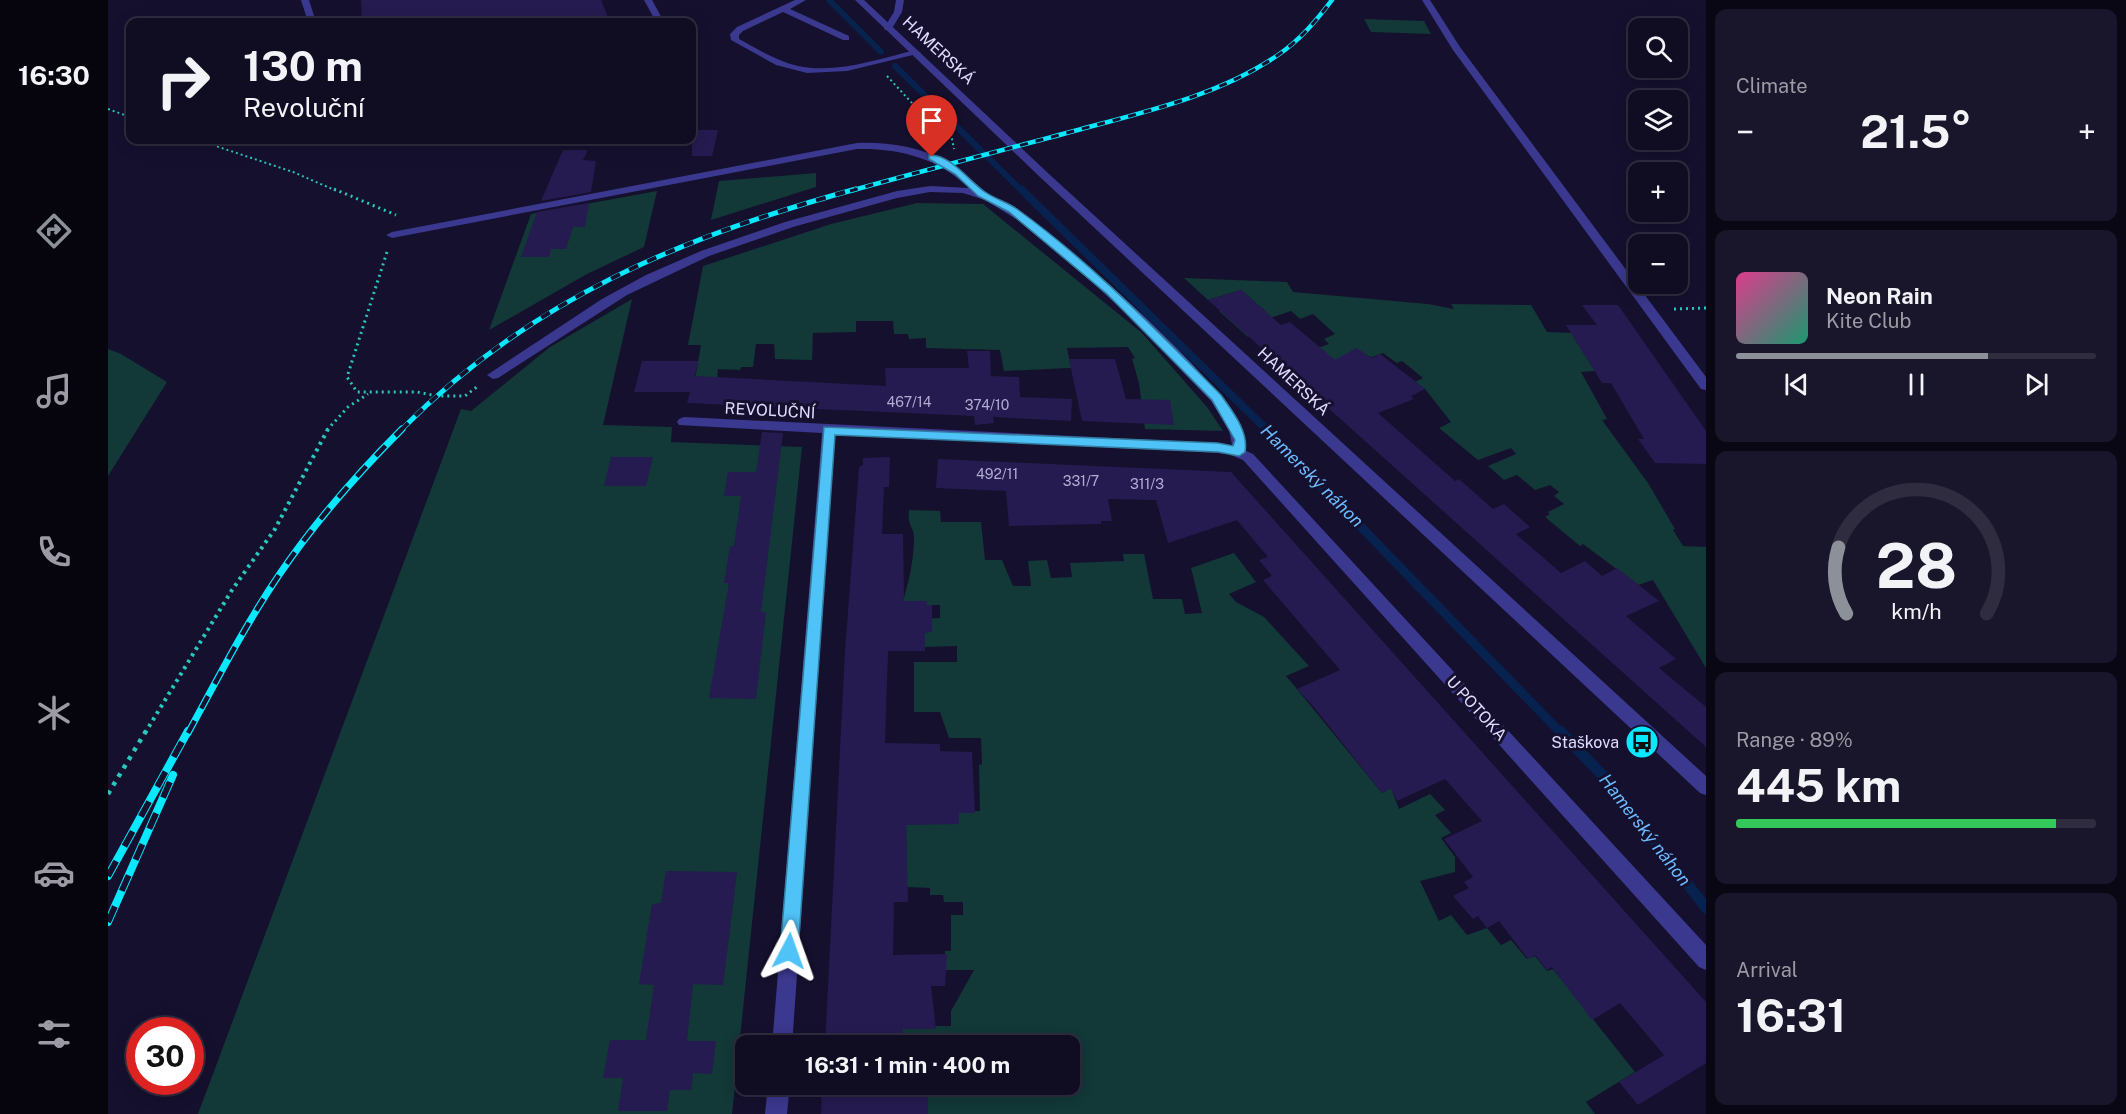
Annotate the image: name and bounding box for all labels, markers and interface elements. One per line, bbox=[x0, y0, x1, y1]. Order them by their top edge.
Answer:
street label: HAMERSKÁ bbox=[899, 11, 979, 89]
map controls bbox=[1628, 18, 1688, 294]
button: search bbox=[1628, 18, 1688, 78]
text: 130 m bbox=[243, 41, 363, 90]
icon: right bbox=[144, 42, 222, 120]
text: 16:30 bbox=[18, 59, 90, 91]
text: Climate bbox=[1736, 74, 1808, 98]
button: layers bbox=[1628, 90, 1688, 150]
text: Revoluční bbox=[243, 91, 365, 123]
pin bbox=[906, 95, 957, 157]
icon: arrive bbox=[915, 104, 948, 137]
text: 21.5° bbox=[1860, 105, 1972, 158]
text: − bbox=[1736, 113, 1754, 151]
text: + bbox=[2078, 113, 2096, 151]
button: + bbox=[1628, 162, 1688, 222]
icon: directions bbox=[33, 210, 75, 252]
button: − bbox=[1628, 234, 1688, 294]
text: Neon Rain bbox=[1826, 283, 1933, 309]
text: Kite Club bbox=[1826, 309, 1911, 333]
street label: HAMERSKÁ bbox=[1254, 342, 1334, 420]
icon: previous bbox=[1780, 368, 1813, 401]
icon: pause bbox=[1900, 368, 1933, 401]
icon: next bbox=[2020, 368, 2053, 401]
icon: music bbox=[33, 370, 75, 412]
house number: 467/14 bbox=[886, 394, 932, 410]
house number: 374/10 bbox=[965, 397, 1009, 413]
street label: REVOLUČNÍ bbox=[724, 398, 816, 422]
water label: Hamerský náhon bbox=[1257, 420, 1368, 531]
house number: 492/11 bbox=[976, 466, 1018, 482]
house number: 331/7 bbox=[1063, 473, 1099, 489]
house number: 311/3 bbox=[1130, 476, 1164, 492]
text: 28 bbox=[1875, 529, 1957, 602]
icon: phone bbox=[33, 531, 75, 573]
text: km/h bbox=[1891, 599, 1941, 624]
street label: U POTOKA bbox=[1443, 672, 1511, 745]
icon: climate bbox=[33, 692, 75, 734]
bus stop icon: Staškova bbox=[1624, 724, 1660, 760]
text: Range · 89% bbox=[1736, 728, 1853, 752]
place label: Staškova bbox=[1551, 733, 1619, 752]
text: 445 km bbox=[1736, 759, 1901, 812]
water label: Hamerský náhon bbox=[1595, 770, 1696, 890]
icon: car bbox=[33, 852, 75, 894]
position arrow bbox=[757, 919, 821, 983]
text: Arrival bbox=[1736, 958, 1798, 982]
text: 16:31 bbox=[1736, 989, 1846, 1042]
icon: filters bbox=[33, 1013, 75, 1055]
speed limit sign: 30 bbox=[126, 1017, 204, 1095]
text: 16:31 · 1 min · 400 m bbox=[805, 1052, 1010, 1078]

